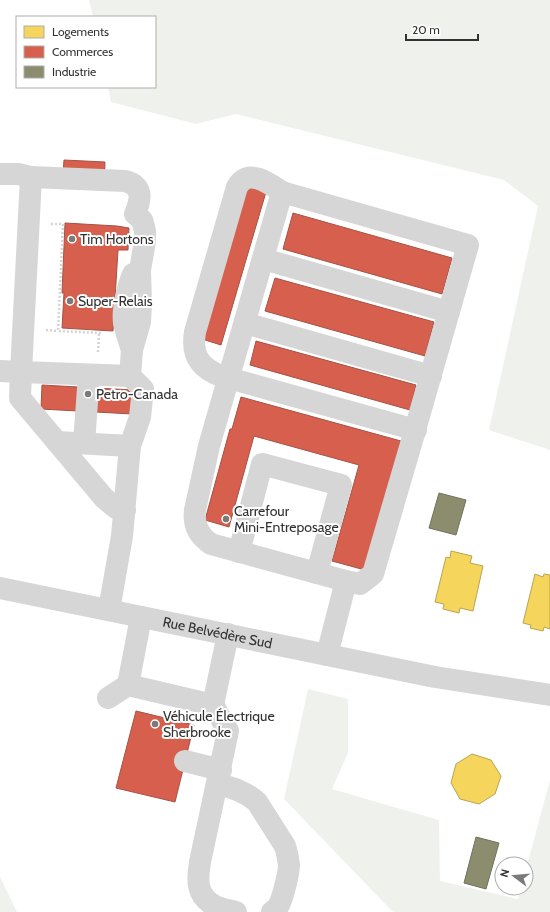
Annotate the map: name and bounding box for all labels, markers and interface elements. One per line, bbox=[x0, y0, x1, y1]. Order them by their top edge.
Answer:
legend bbox=[16, 16, 156, 88]
scale bar bbox=[406, 16, 478, 42]
text: 20 m bbox=[412, 22, 440, 37]
text: Logements bbox=[52, 24, 109, 39]
text: Commerces bbox=[52, 44, 113, 59]
text: Industrie bbox=[52, 64, 96, 79]
place label: Tim Hortons bbox=[80, 230, 154, 248]
marker: Tim Hortons bbox=[67, 234, 77, 244]
place label: Super-Relais bbox=[78, 292, 153, 310]
marker: Super-Relais bbox=[65, 296, 75, 306]
place label: Petro-Canada bbox=[96, 385, 178, 403]
marker: Petro-Canada bbox=[83, 389, 93, 399]
place label: Carrefour Mini-Entreposage bbox=[234, 502, 339, 536]
marker: Carrefour Mini-Entreposage bbox=[221, 514, 231, 524]
street label: Rue Belvédère Sud bbox=[161, 613, 274, 652]
place label: Véhicule Électrique Sherbrooke bbox=[163, 707, 275, 741]
marker: Véhicule Électrique Sherbrooke bbox=[150, 719, 160, 729]
north arrow bbox=[494, 856, 534, 896]
text: N bbox=[497, 868, 512, 879]

